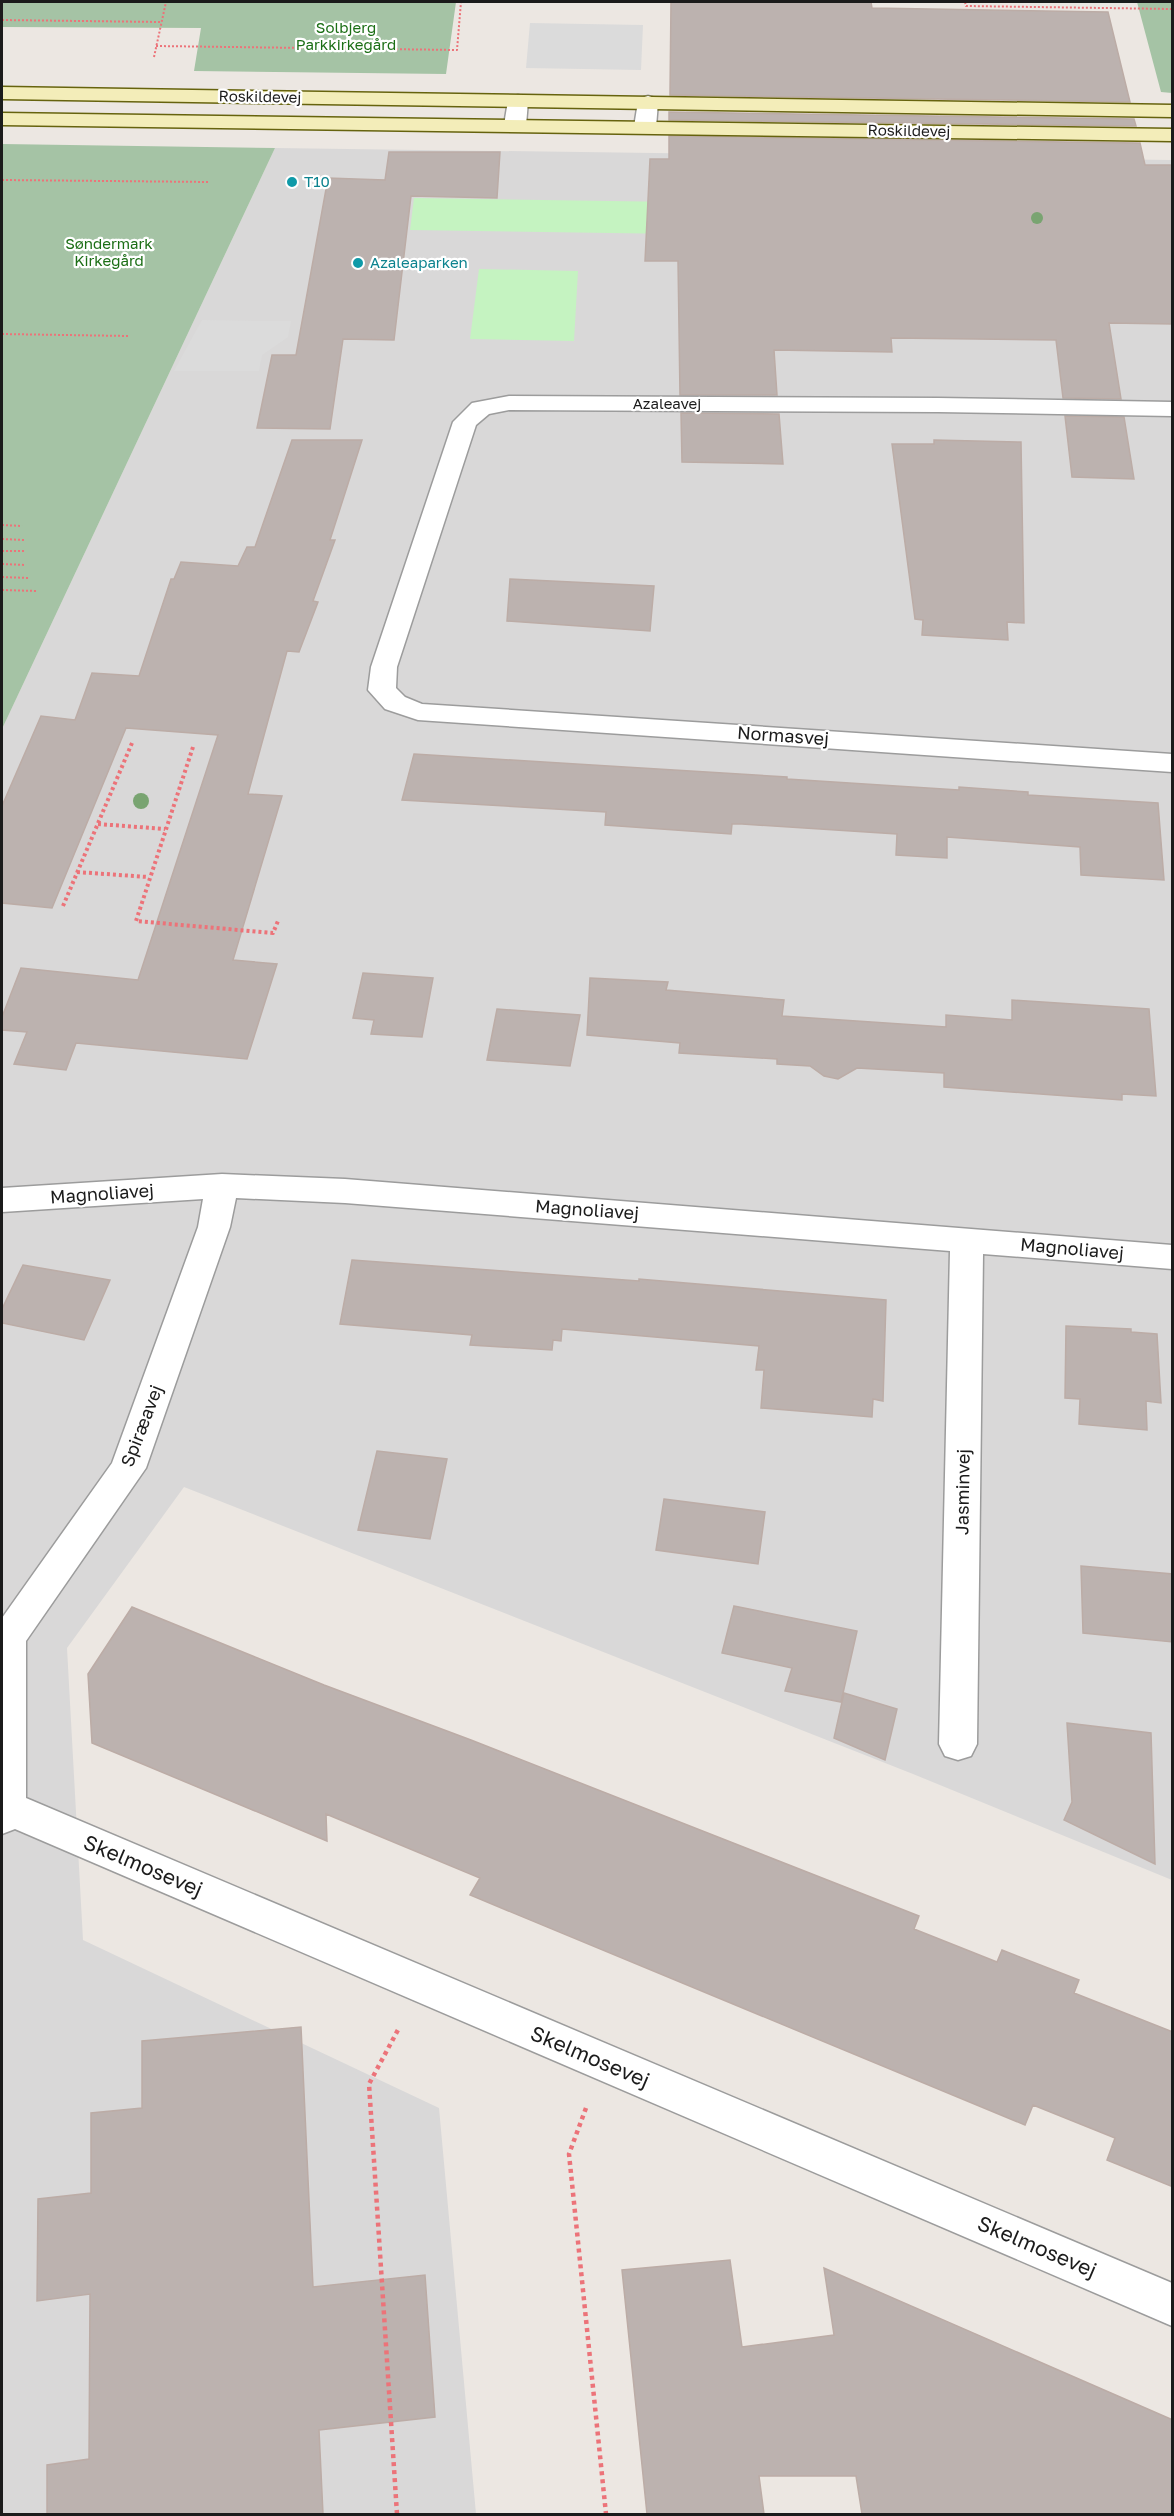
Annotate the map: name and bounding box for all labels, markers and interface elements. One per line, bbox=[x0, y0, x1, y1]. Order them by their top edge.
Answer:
park label: Solbjerg Parkkirkegård bbox=[296, 18, 396, 53]
street label: Roskildevej bbox=[219, 86, 301, 106]
street label: Roskildevej bbox=[868, 120, 950, 140]
place label: T10 bbox=[304, 172, 330, 190]
marker: T10 bbox=[285, 175, 299, 189]
park label: Søndermark Kirkegård bbox=[65, 234, 153, 269]
place label: Azaleaparken bbox=[370, 253, 468, 271]
marker: Azaleaparken bbox=[351, 256, 365, 270]
street label: Azaleavej bbox=[633, 394, 701, 412]
street label: Normasvej bbox=[736, 721, 830, 749]
street label: Magnoliavej bbox=[49, 1178, 155, 1208]
street label: Magnoliavej bbox=[534, 1194, 640, 1224]
street label: Magnoliavej bbox=[1019, 1233, 1125, 1263]
street label: Spiræavej bbox=[115, 1382, 167, 1470]
street label: Jasminvej bbox=[950, 1449, 974, 1535]
street label: Skelmosevej bbox=[80, 1828, 207, 1902]
street label: Skelmosevej bbox=[527, 2019, 654, 2093]
street label: Skelmosevej bbox=[974, 2209, 1101, 2283]

